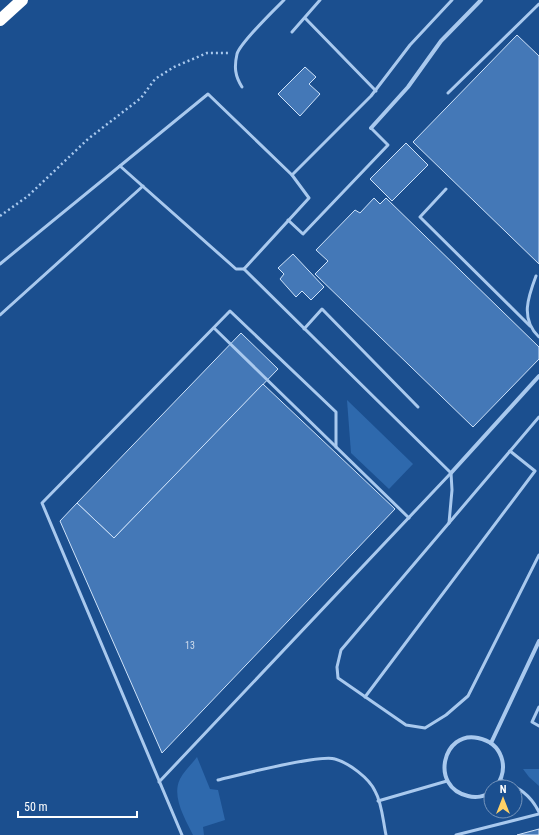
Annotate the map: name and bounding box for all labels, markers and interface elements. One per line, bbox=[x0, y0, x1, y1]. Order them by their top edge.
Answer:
house number: 13 bbox=[185, 640, 195, 651]
north arrow bbox=[483, 779, 523, 819]
text: N bbox=[500, 783, 507, 796]
scale bar bbox=[18, 793, 137, 819]
text: 50 m bbox=[24, 800, 48, 814]

